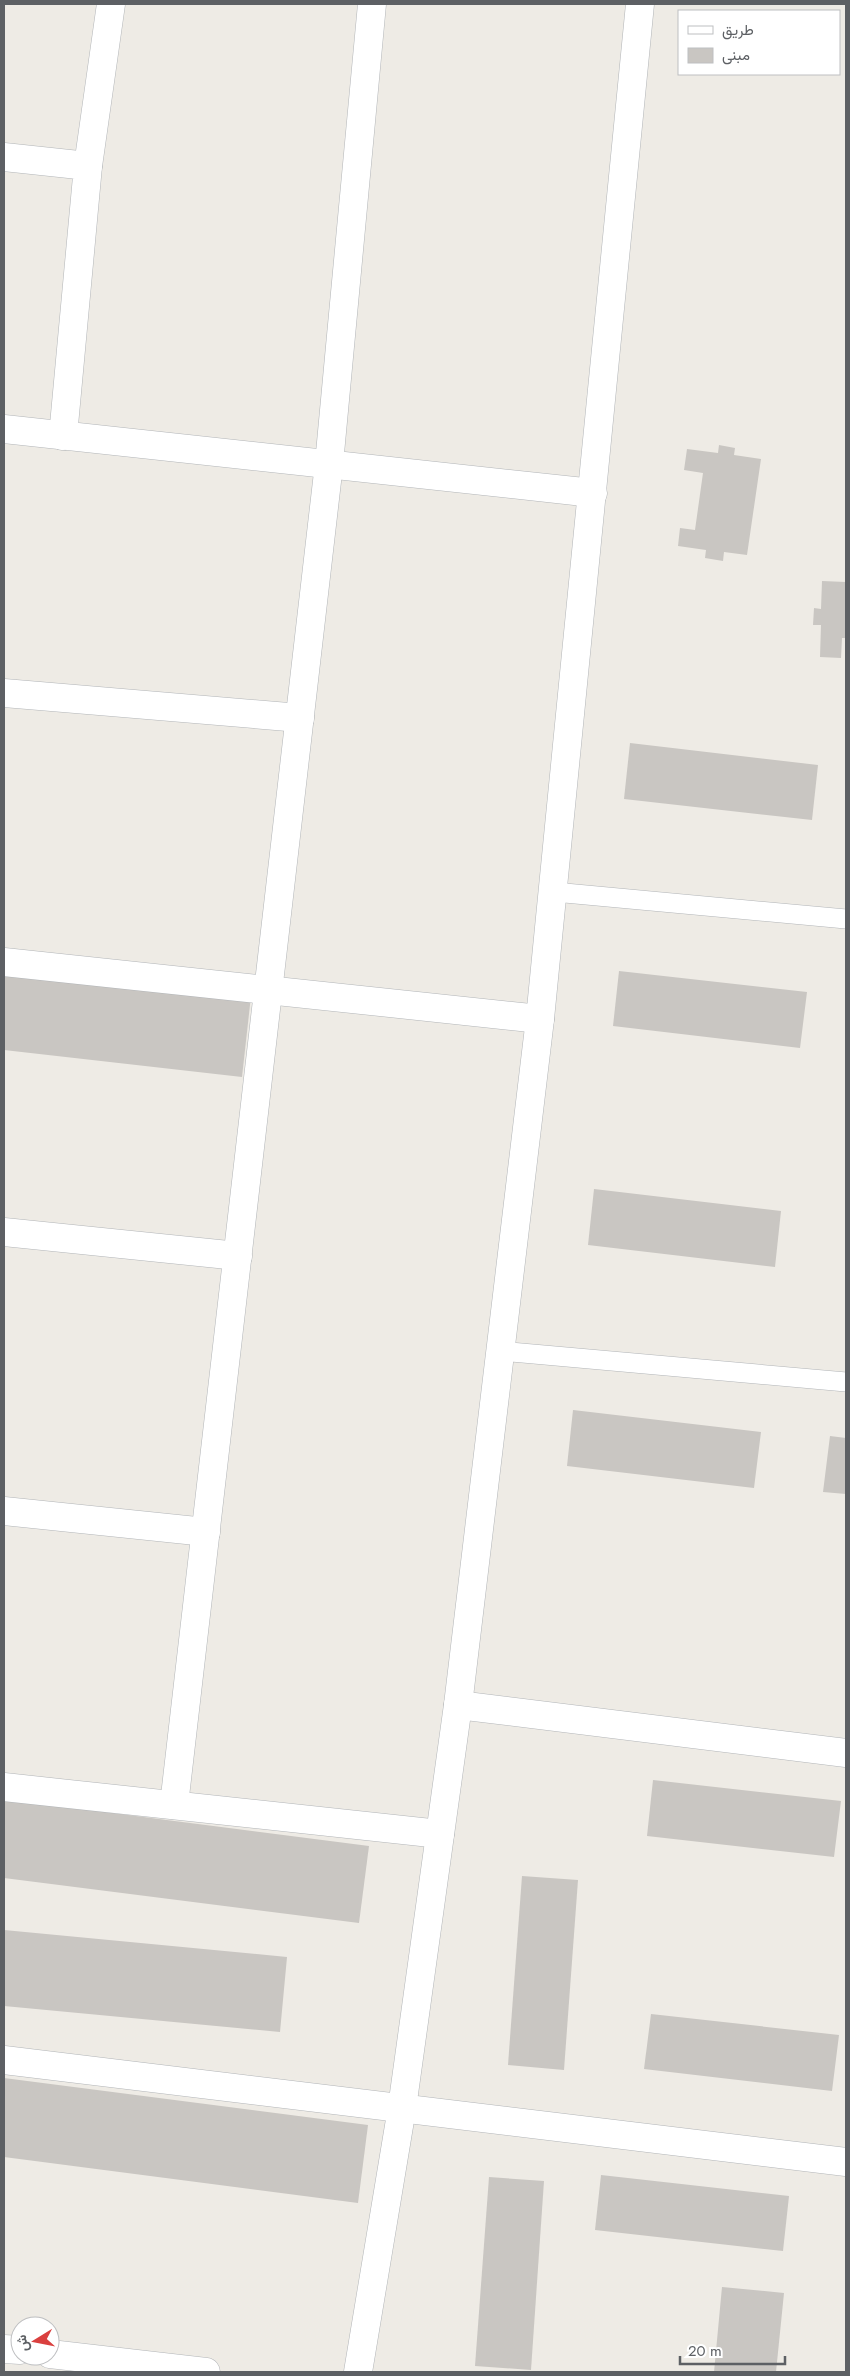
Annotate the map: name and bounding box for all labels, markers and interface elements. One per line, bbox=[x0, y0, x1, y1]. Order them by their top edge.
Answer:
legend bbox=[678, 10, 840, 75]
text: طريق bbox=[722, 19, 754, 41]
text: مبنى bbox=[722, 44, 750, 66]
north arrow bbox=[10, 2316, 60, 2366]
text: ش bbox=[11, 2333, 34, 2353]
scale bar bbox=[680, 2334, 785, 2366]
text: 20 m bbox=[688, 2340, 722, 2362]

